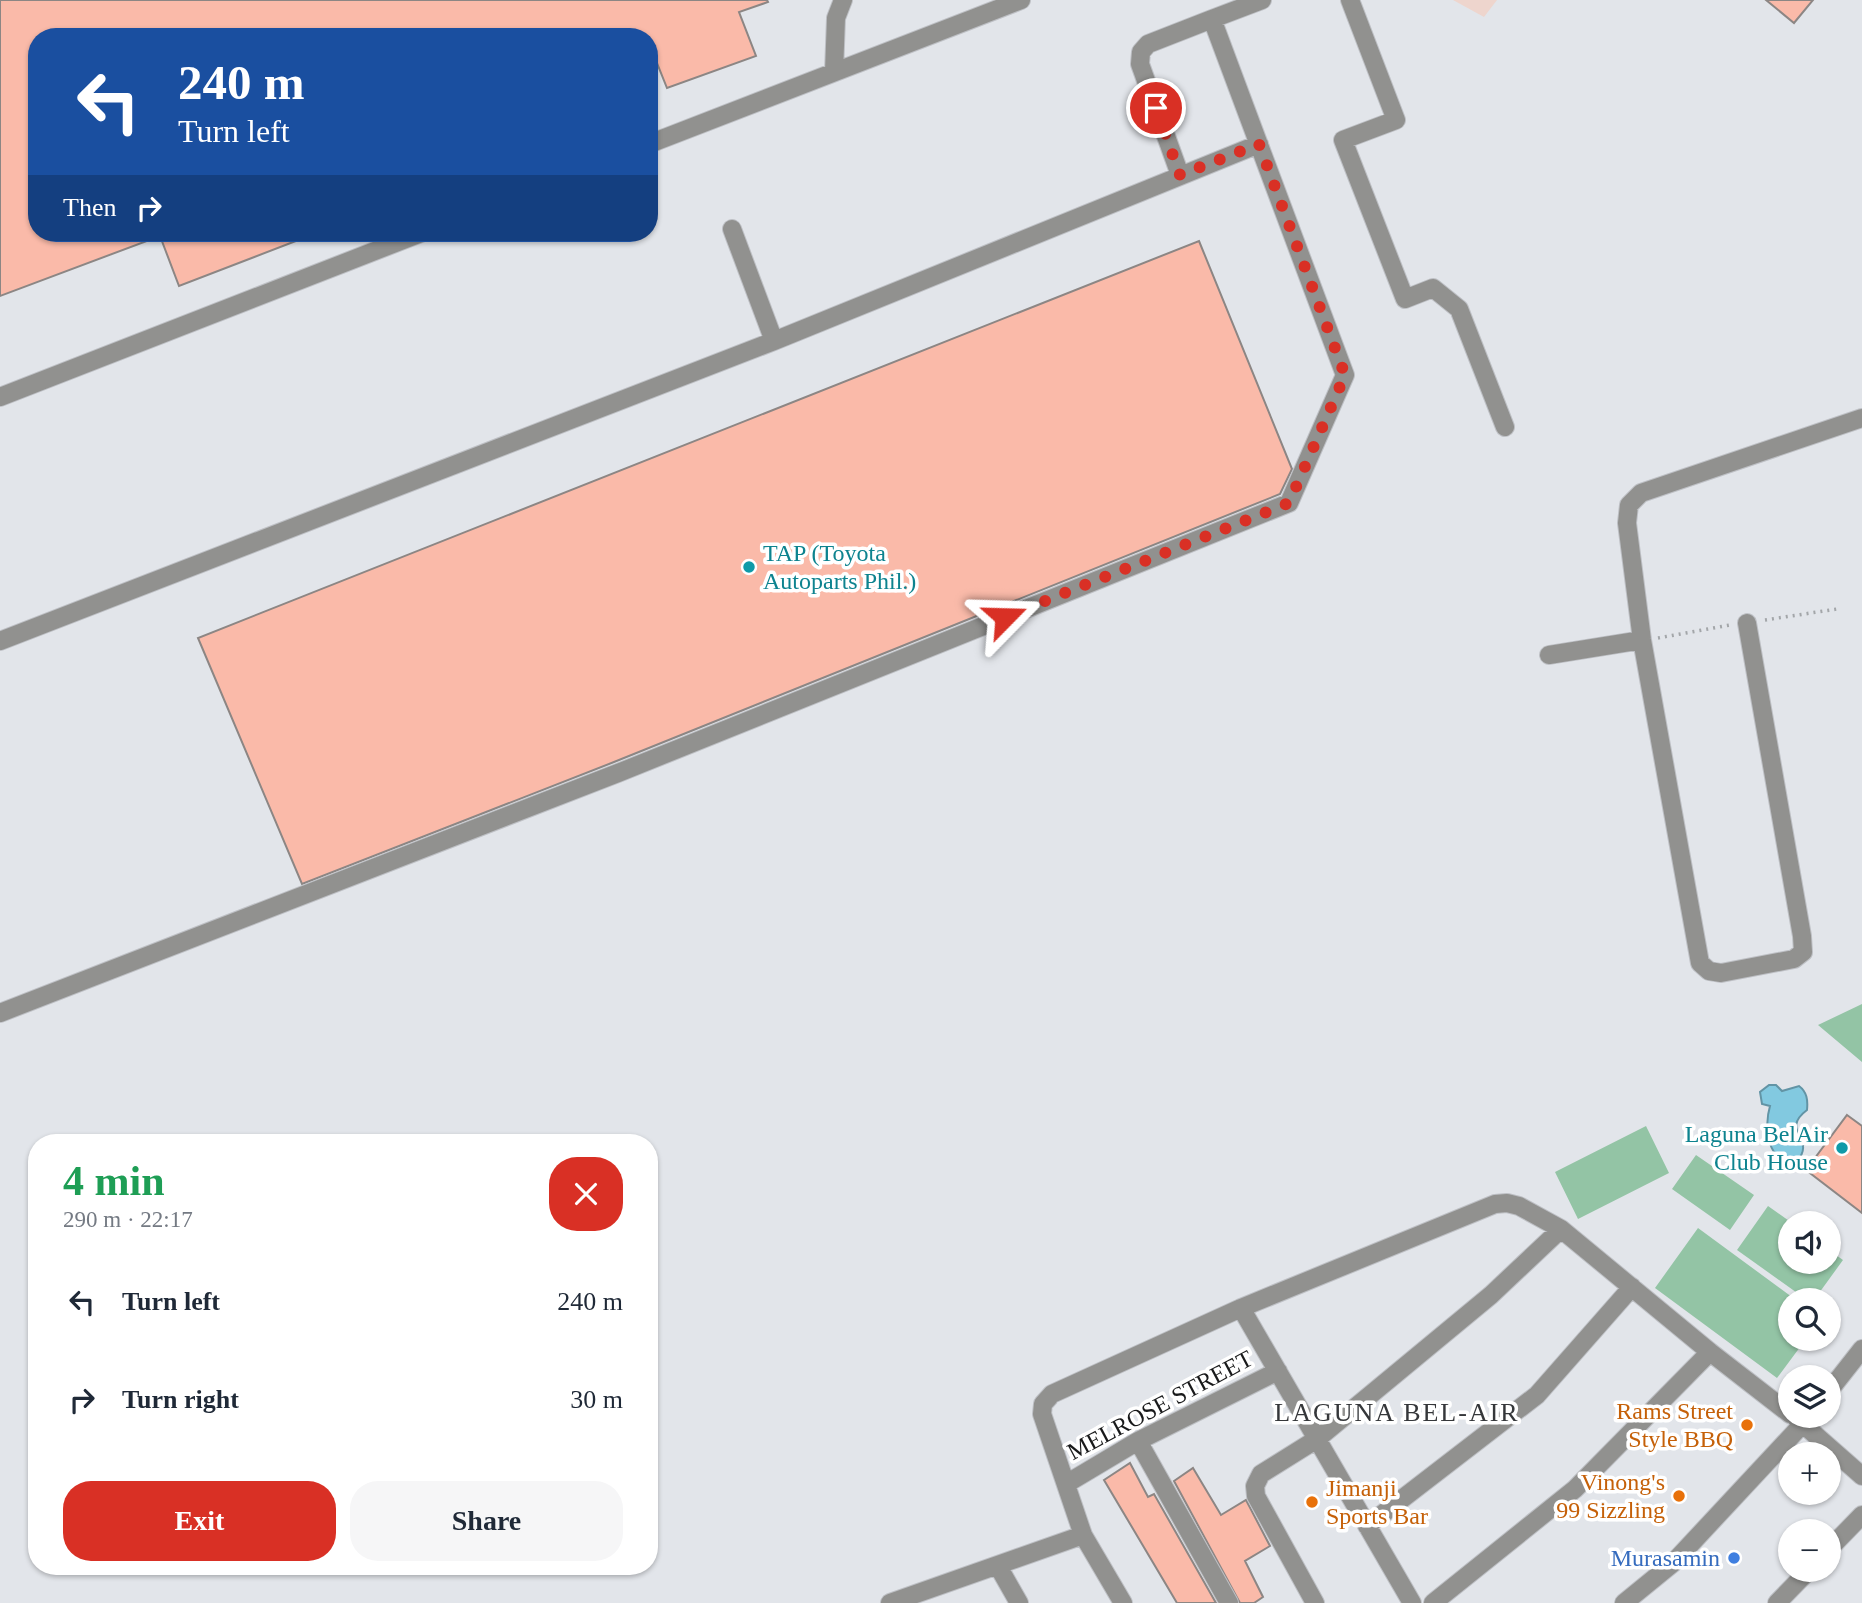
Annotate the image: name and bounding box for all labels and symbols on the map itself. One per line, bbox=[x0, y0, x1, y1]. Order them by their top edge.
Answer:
pin bbox=[1126, 78, 1186, 138]
place label: TAP (Toyota Autoparts Phil.) bbox=[763, 540, 916, 594]
marker: TAP (Toyota Autoparts Phil.) bbox=[741, 559, 757, 575]
position arrow bbox=[968, 580, 1042, 654]
place label: Laguna BelAir Club House bbox=[1685, 1121, 1828, 1175]
marker: Laguna BelAir Club House bbox=[1834, 1140, 1850, 1156]
street label: MELROSE STREET bbox=[1063, 1345, 1257, 1465]
district label: LAGUNA BEL-AIR bbox=[1274, 1398, 1520, 1427]
place label: Rams Street Style BBQ bbox=[1616, 1398, 1733, 1452]
marker: Rams Street Style BBQ bbox=[1739, 1417, 1755, 1433]
place label: Vinong's 99 Sizzling bbox=[1556, 1469, 1665, 1523]
place label: Jimanji Sports Bar bbox=[1326, 1475, 1428, 1529]
marker: Vinong's 99 Sizzling bbox=[1671, 1488, 1687, 1504]
marker: Jimanji Sports Bar bbox=[1304, 1494, 1320, 1510]
place label: Murasamin bbox=[1611, 1545, 1720, 1571]
marker: Murasamin bbox=[1726, 1550, 1742, 1566]

